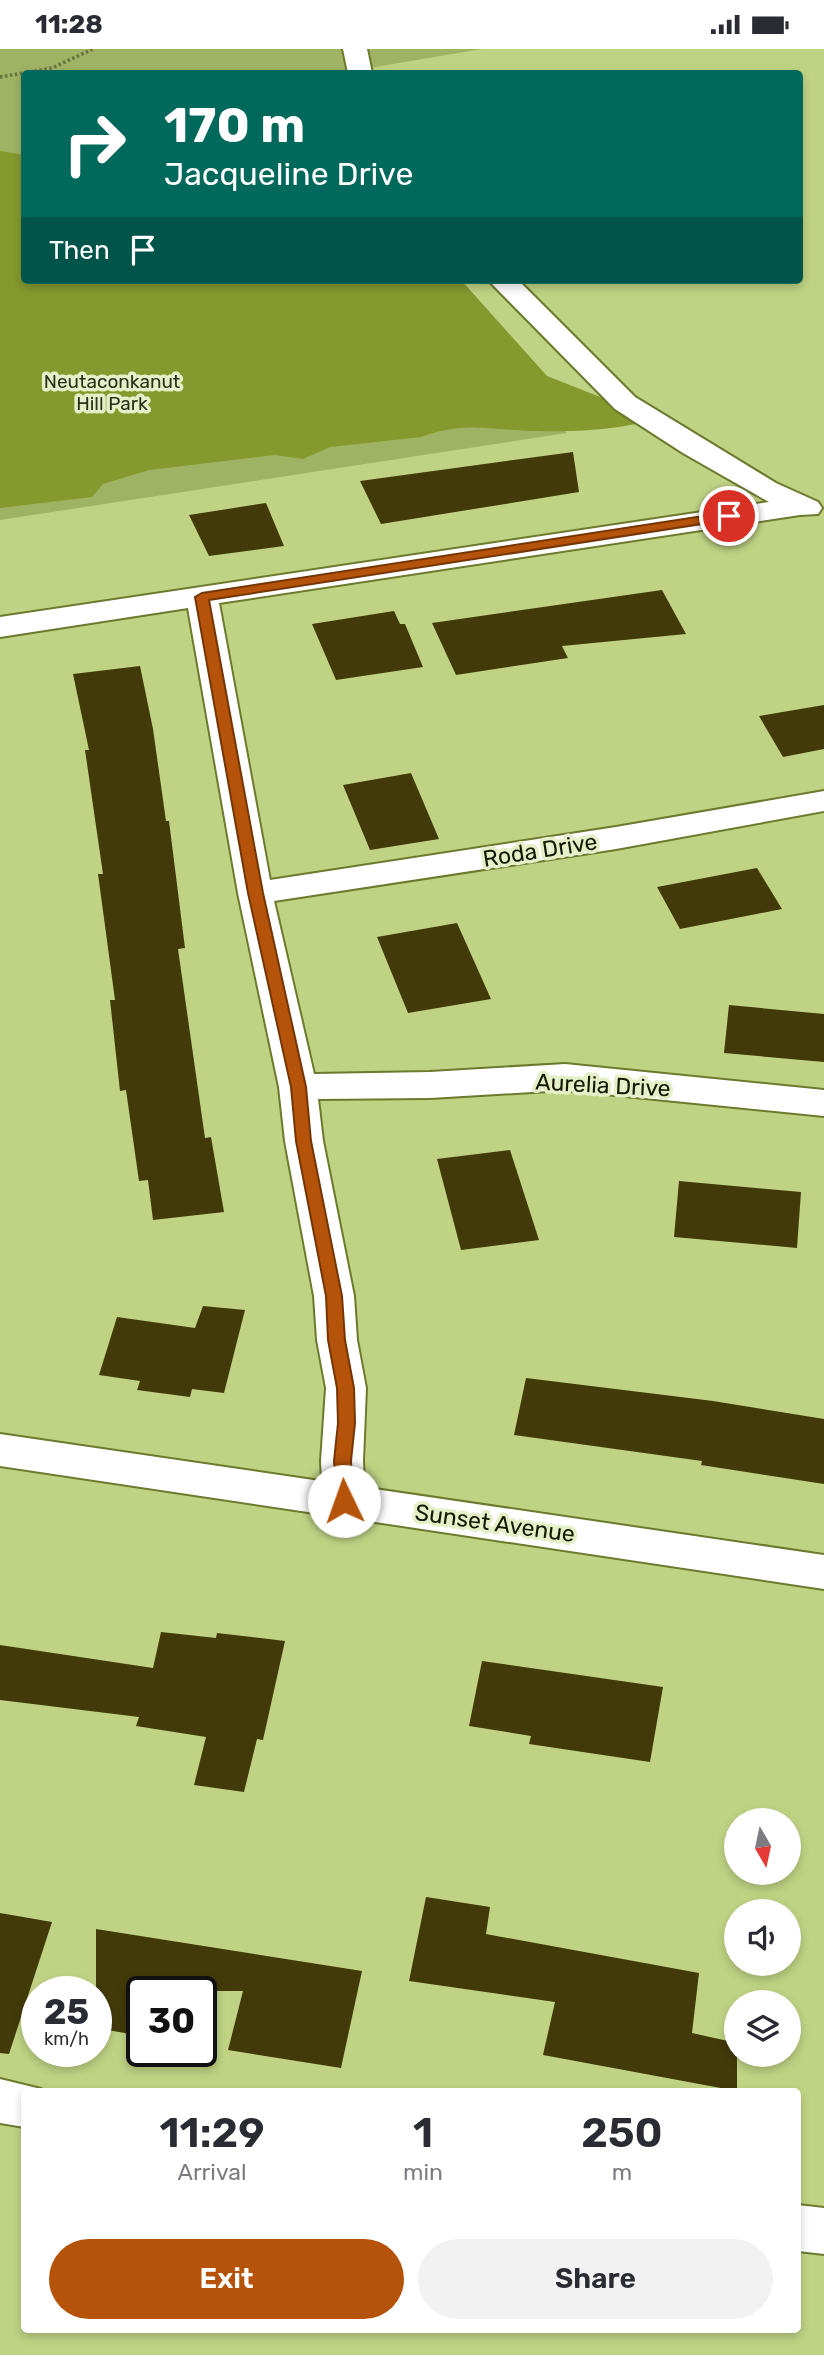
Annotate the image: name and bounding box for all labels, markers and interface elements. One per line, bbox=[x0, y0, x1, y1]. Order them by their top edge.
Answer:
text: 11:28 bbox=[35, 9, 103, 40]
text: 170 m bbox=[164, 96, 305, 154]
icon: right bbox=[49, 98, 140, 189]
text: Jacqueline Drive bbox=[164, 155, 413, 193]
icon: arrive bbox=[124, 231, 162, 269]
text: Then bbox=[49, 235, 110, 266]
park label: Neutaconkanut Hill Park bbox=[44, 370, 181, 415]
pin bbox=[699, 486, 759, 546]
icon: arrive bbox=[710, 497, 748, 535]
street label: Roda Drive bbox=[481, 827, 599, 873]
street label: Aurelia Drive bbox=[535, 1067, 671, 1103]
position arrow bbox=[307, 1464, 381, 1538]
street label: Sunset Avenue bbox=[413, 1498, 577, 1548]
north arrow bbox=[724, 1808, 802, 1885]
map controls bbox=[724, 1808, 801, 2067]
button: sound bbox=[724, 1899, 801, 1976]
speed limit sign: 30 bbox=[126, 1976, 217, 2067]
button: layers bbox=[724, 1990, 801, 2067]
text: 25 bbox=[44, 1991, 89, 2033]
text: km/h bbox=[44, 2028, 89, 2050]
text: 11:29 bbox=[159, 2108, 265, 2158]
text: 1 bbox=[413, 2108, 433, 2158]
text: 250 bbox=[581, 2108, 663, 2158]
text: Arrival bbox=[177, 2158, 247, 2186]
text: min bbox=[403, 2158, 443, 2186]
text: m bbox=[612, 2158, 632, 2186]
button: Exit bbox=[49, 2239, 404, 2319]
button: Share bbox=[418, 2239, 773, 2319]

